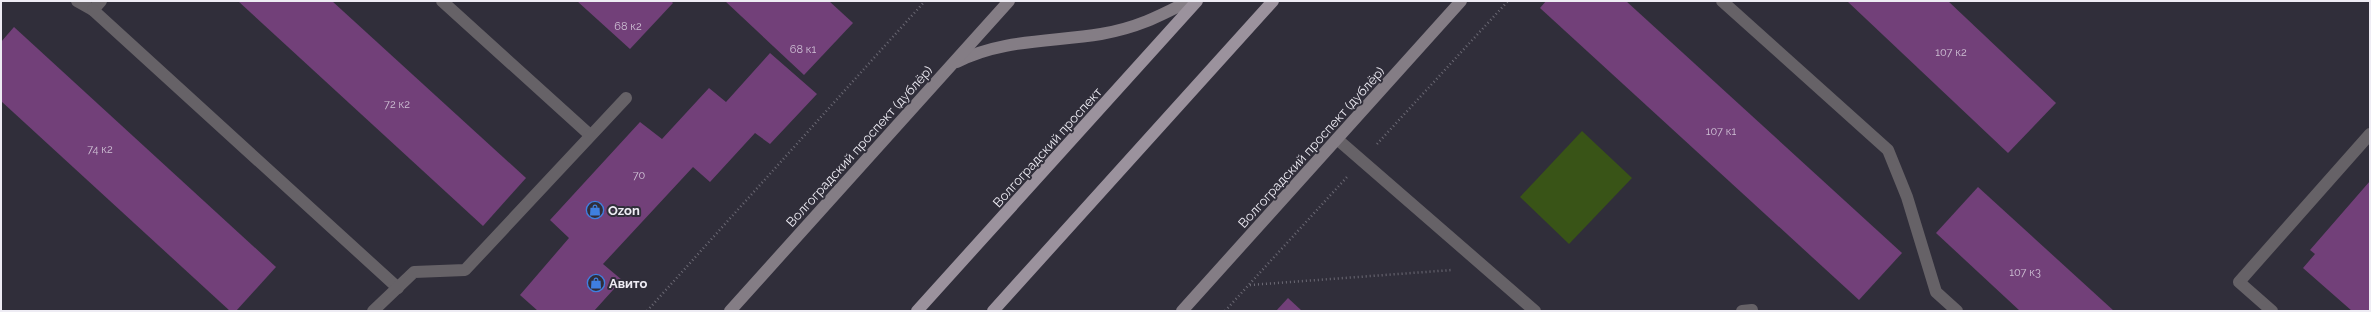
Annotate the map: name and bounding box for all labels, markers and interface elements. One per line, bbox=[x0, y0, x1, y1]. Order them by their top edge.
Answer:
house number: 68 к2 bbox=[614, 20, 642, 33]
house number: 68 к1 bbox=[790, 43, 816, 56]
house number: 107 к2 bbox=[1935, 46, 1967, 59]
street label: Волгоградский проспект (дублёр) bbox=[783, 63, 936, 230]
street label: Волгоградский проспект (дублёр) bbox=[1235, 64, 1388, 231]
street label: Волгоградский проспект bbox=[990, 84, 1105, 210]
house number: 72 к2 bbox=[384, 98, 410, 111]
house number: 107 к1 bbox=[1706, 125, 1737, 138]
house number: 74 к2 bbox=[87, 143, 113, 156]
house number: 70 bbox=[633, 169, 646, 182]
shop icon: Ozon bbox=[585, 200, 605, 220]
place label: Ozon bbox=[608, 203, 640, 218]
house number: 107 к3 bbox=[2009, 266, 2041, 279]
shop icon: Авито bbox=[586, 273, 606, 293]
place label: Авито bbox=[609, 276, 648, 291]

